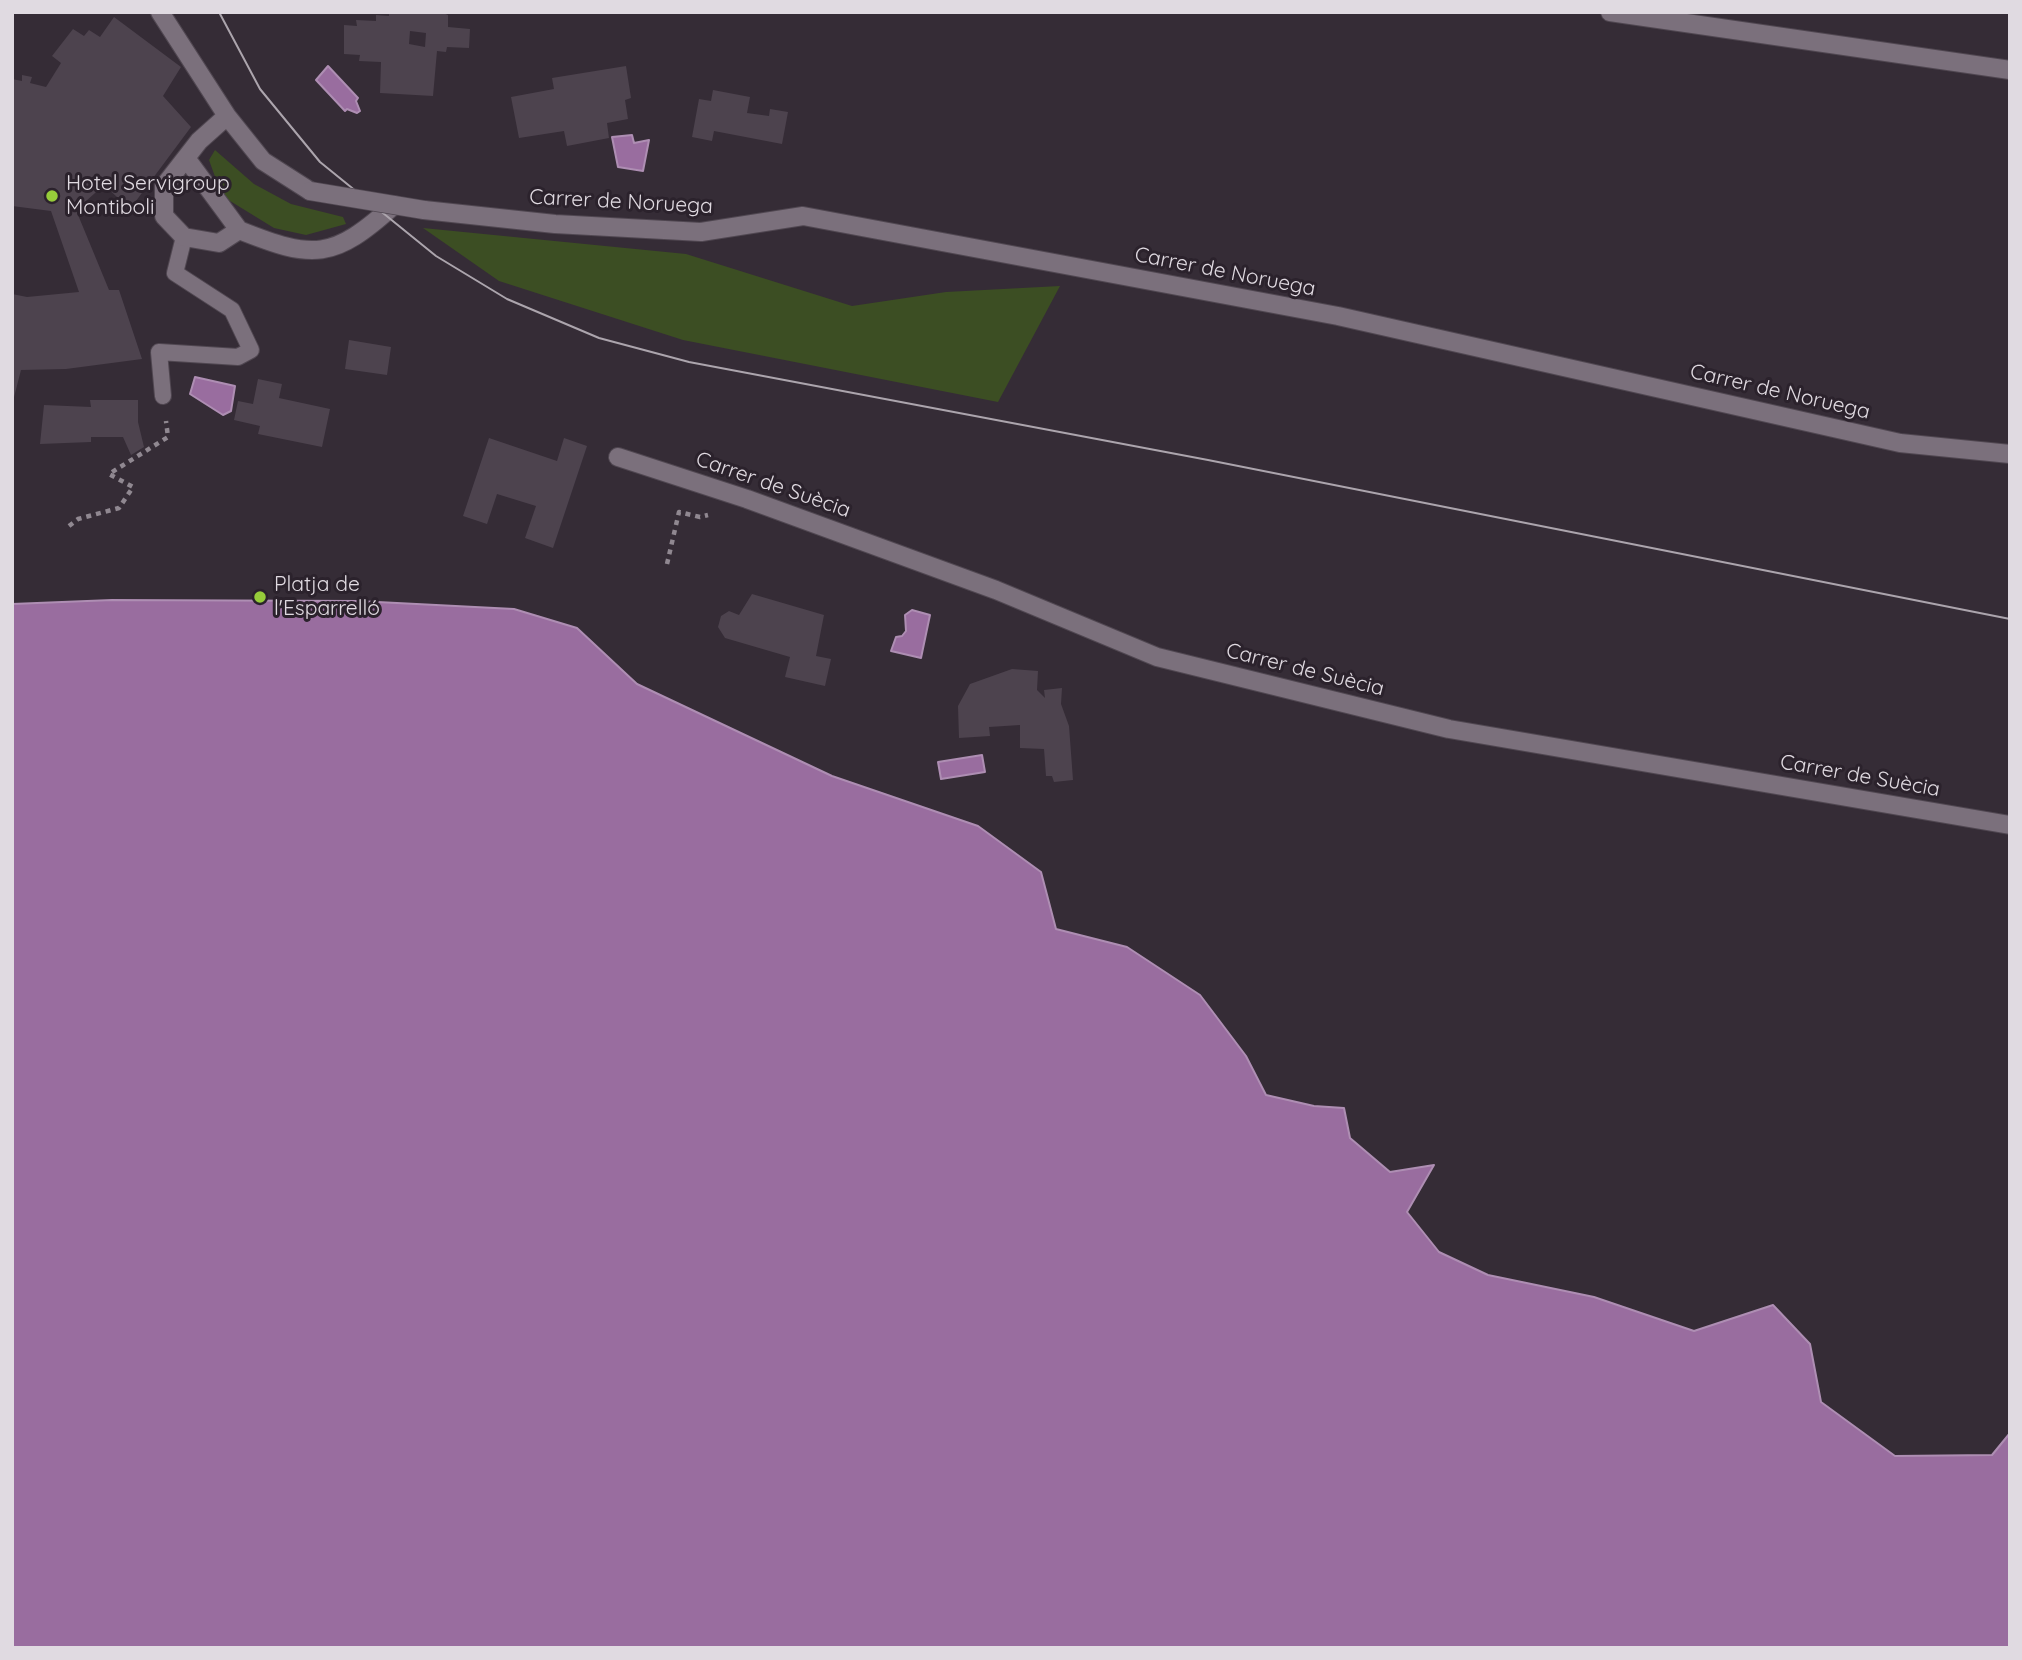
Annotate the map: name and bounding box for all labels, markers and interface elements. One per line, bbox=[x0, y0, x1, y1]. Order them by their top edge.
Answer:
place label: Hotel Servigroup Montiboli bbox=[66, 171, 230, 221]
street label: Carrer de Noruega bbox=[529, 185, 713, 219]
marker: Hotel Servigroup Montiboli bbox=[44, 188, 60, 204]
street label: Carrer de Noruega bbox=[1132, 242, 1318, 302]
street label: Carrer de Noruega bbox=[1688, 359, 1872, 425]
street label: Carrer de Suècia bbox=[692, 447, 854, 523]
place label: Platja de l'Esparrelló bbox=[274, 572, 380, 622]
marker: Platja de l'Esparrelló bbox=[252, 589, 268, 605]
street label: Carrer de Suècia bbox=[1223, 638, 1387, 702]
street label: Carrer de Suècia bbox=[1778, 750, 1942, 802]

